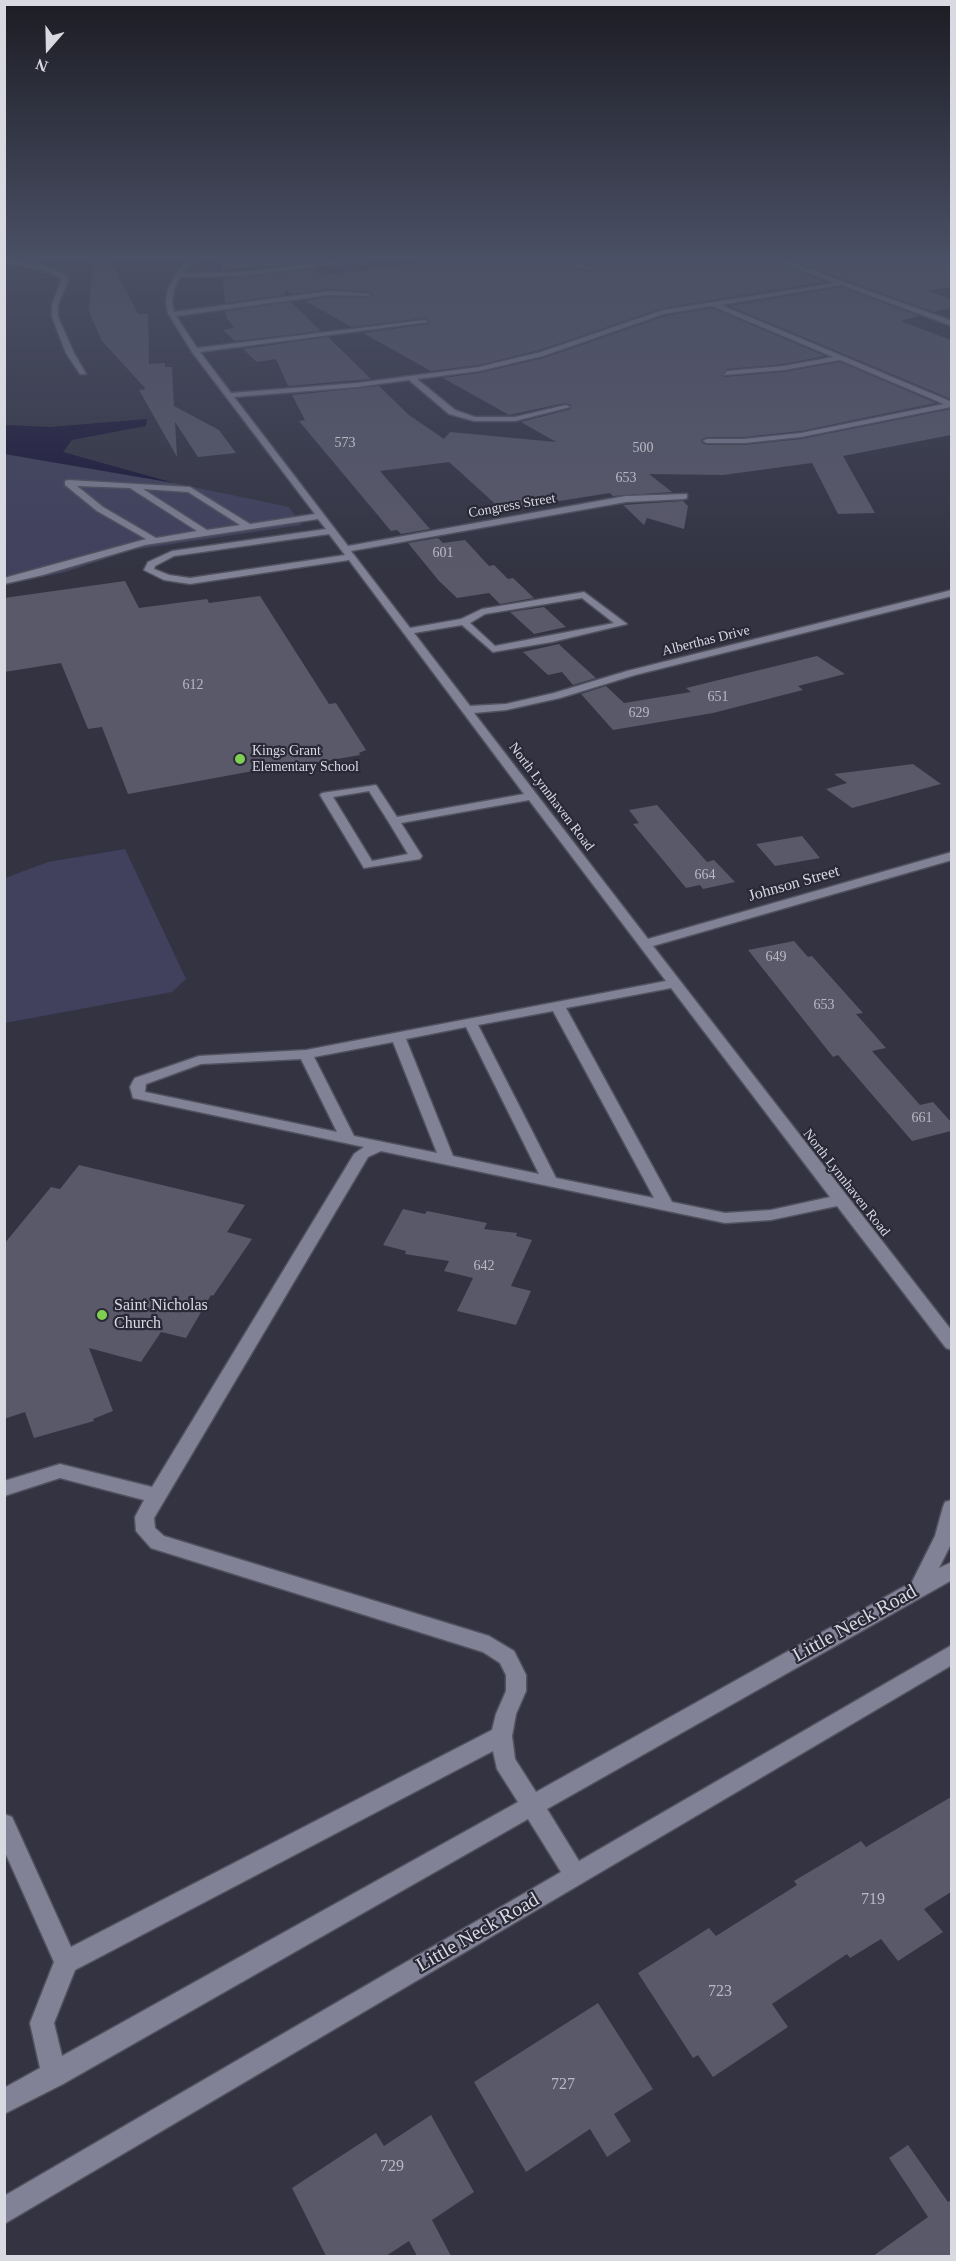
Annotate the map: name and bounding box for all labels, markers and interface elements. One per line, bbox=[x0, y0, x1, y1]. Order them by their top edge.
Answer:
north arrow bbox=[18, 18, 78, 78]
text: N bbox=[33, 55, 50, 75]
house number: 573 bbox=[334, 435, 356, 451]
house number: 500 bbox=[632, 440, 654, 456]
house number: 653 bbox=[616, 470, 636, 486]
street label: Congress Street bbox=[467, 490, 557, 522]
house number: 601 bbox=[432, 545, 454, 561]
street label: Alberthas Drive bbox=[660, 622, 752, 660]
house number: 612 bbox=[182, 677, 204, 693]
house number: 651 bbox=[708, 689, 728, 705]
house number: 629 bbox=[628, 705, 650, 721]
street label: North Lynnhaven Road bbox=[505, 739, 597, 855]
place label: Kings Grant Elementary School bbox=[252, 743, 359, 776]
marker: Kings Grant Elementary School bbox=[233, 752, 247, 766]
street label: Johnson Street bbox=[746, 862, 842, 906]
house number: 664 bbox=[694, 867, 716, 883]
house number: 649 bbox=[766, 949, 786, 965]
house number: 653 bbox=[814, 997, 834, 1013]
house number: 661 bbox=[912, 1110, 932, 1126]
street label: North Lynnhaven Road bbox=[799, 1126, 893, 1240]
house number: 642 bbox=[474, 1258, 494, 1274]
place label: Saint Nicholas Church bbox=[114, 1296, 208, 1334]
marker: Saint Nicholas Church bbox=[95, 1308, 109, 1322]
street label: Little Neck Road bbox=[789, 1580, 921, 1668]
street label: Little Neck Road bbox=[412, 1888, 544, 1978]
house number: 719 bbox=[861, 1890, 885, 1910]
house number: 723 bbox=[708, 1982, 732, 2002]
house number: 727 bbox=[551, 2075, 575, 2095]
house number: 729 bbox=[380, 2157, 404, 2177]

